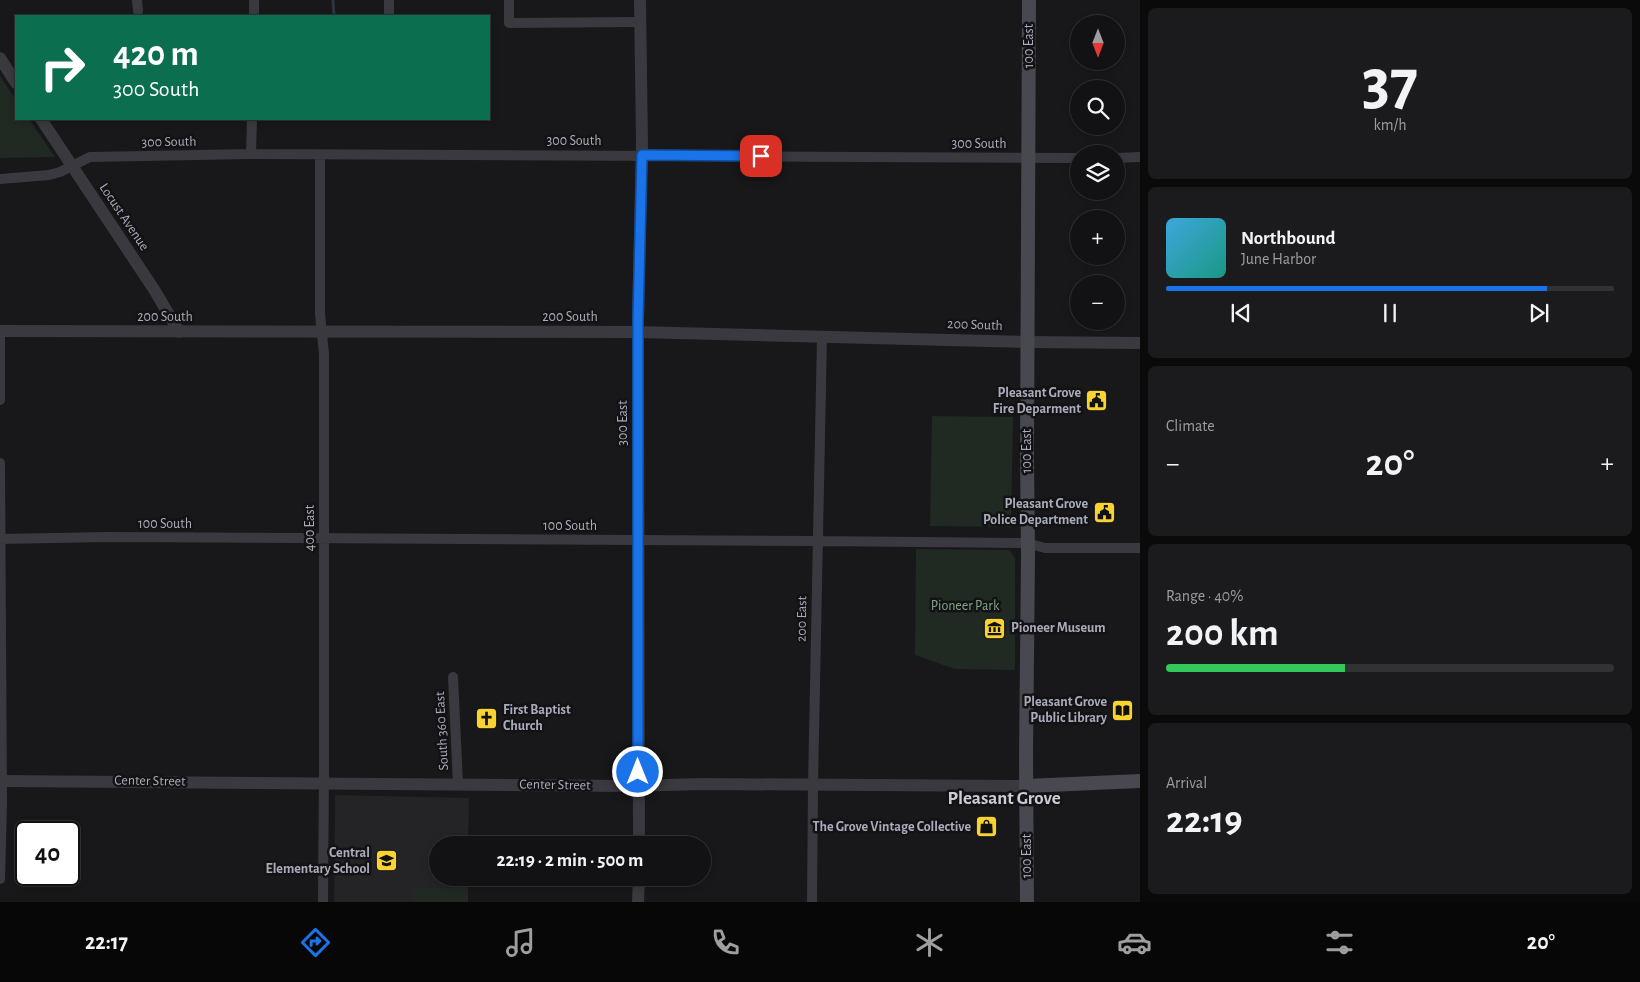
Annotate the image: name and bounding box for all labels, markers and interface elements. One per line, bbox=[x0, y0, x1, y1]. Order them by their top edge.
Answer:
north arrow bbox=[1070, 15, 1125, 70]
map controls bbox=[1070, 15, 1125, 330]
street label: 100 East bbox=[1022, 23, 1036, 68]
icon: right bbox=[30, 35, 95, 100]
text: 420 m bbox=[113, 37, 199, 72]
text: 37 bbox=[1362, 51, 1418, 116]
text: 300 South bbox=[113, 78, 199, 100]
button: search bbox=[1070, 80, 1125, 135]
text: km/h bbox=[1373, 117, 1407, 133]
street label: 300 South bbox=[547, 134, 601, 148]
street label: 300 South bbox=[141, 135, 197, 149]
pin bbox=[740, 135, 782, 177]
street label: 300 South bbox=[952, 137, 1006, 151]
icon: arrive bbox=[747, 142, 775, 170]
button: layers bbox=[1070, 145, 1125, 200]
street label: Locust Avenue bbox=[96, 181, 152, 253]
button: + bbox=[1070, 210, 1125, 265]
text: Northbound bbox=[1241, 229, 1336, 248]
text: June Harbor bbox=[1241, 251, 1316, 267]
button: − bbox=[1070, 275, 1125, 330]
icon: previous bbox=[1227, 299, 1255, 327]
icon: pause bbox=[1376, 299, 1404, 327]
icon: next bbox=[1525, 299, 1553, 327]
street label: 200 South bbox=[137, 310, 193, 324]
street label: 200 South bbox=[542, 310, 598, 324]
street label: 200 South bbox=[947, 317, 1003, 333]
place label: Pleasant Grove Fire Deparment bbox=[993, 386, 1081, 416]
public building icon: Pleasant Grove Fire Deparment bbox=[1085, 389, 1109, 413]
street label: 300 East bbox=[616, 400, 630, 446]
text: Climate bbox=[1166, 418, 1215, 434]
street label: 100 East bbox=[1020, 428, 1034, 473]
text: 20° bbox=[1366, 445, 1414, 483]
text: − bbox=[1166, 450, 1179, 478]
text: + bbox=[1601, 450, 1614, 478]
place label: Pleasant Grove Police Department bbox=[983, 497, 1088, 527]
public building icon: Pleasant Grove Police Department bbox=[1092, 500, 1116, 524]
street label: 400 East bbox=[303, 504, 317, 551]
street label: 100 South bbox=[138, 517, 192, 531]
street label: 100 South bbox=[543, 519, 597, 533]
text: Range · 40% bbox=[1166, 588, 1244, 604]
street label: 200 East bbox=[795, 595, 809, 642]
park label: Pioneer Park bbox=[931, 599, 1000, 613]
text: 200 km bbox=[1166, 615, 1279, 653]
museum icon: Pioneer Museum bbox=[983, 616, 1007, 640]
place label: Pioneer Museum bbox=[1011, 621, 1106, 635]
street label: South 360 East bbox=[433, 691, 451, 771]
place label: Pleasant Grove Public Library bbox=[1024, 695, 1108, 725]
library icon: Pleasant Grove Public Library bbox=[1111, 698, 1135, 722]
place label: First Baptist Church bbox=[503, 703, 571, 733]
church icon: First Baptist Church bbox=[475, 706, 499, 730]
position arrow bbox=[611, 745, 663, 797]
street label: Center Street bbox=[114, 773, 186, 789]
text: Arrival bbox=[1166, 775, 1207, 791]
street label: Center Street bbox=[519, 777, 591, 793]
district label: Pleasant Grove bbox=[947, 789, 1061, 808]
text: 22:19 bbox=[1166, 802, 1243, 840]
shop icon: The Grove Vintage Collective bbox=[975, 815, 999, 839]
place label: The Grove Vintage Collective bbox=[812, 820, 971, 834]
speed limit sign: 40 bbox=[15, 821, 80, 886]
street label: 100 East bbox=[1020, 833, 1034, 878]
place label: Central Elementary School bbox=[265, 846, 370, 876]
school or university icon: Central Elementary School bbox=[374, 849, 398, 873]
text: 22:19 · 2 min · 500 m bbox=[497, 851, 643, 870]
icon: directions bbox=[298, 925, 333, 960]
icon: music bbox=[503, 925, 538, 960]
icon: phone bbox=[708, 925, 743, 960]
icon: climate bbox=[912, 925, 947, 960]
icon: car bbox=[1117, 925, 1152, 960]
icon: filters bbox=[1322, 925, 1357, 960]
text: 22:17 bbox=[85, 931, 128, 953]
text: 20° bbox=[1527, 931, 1555, 953]

